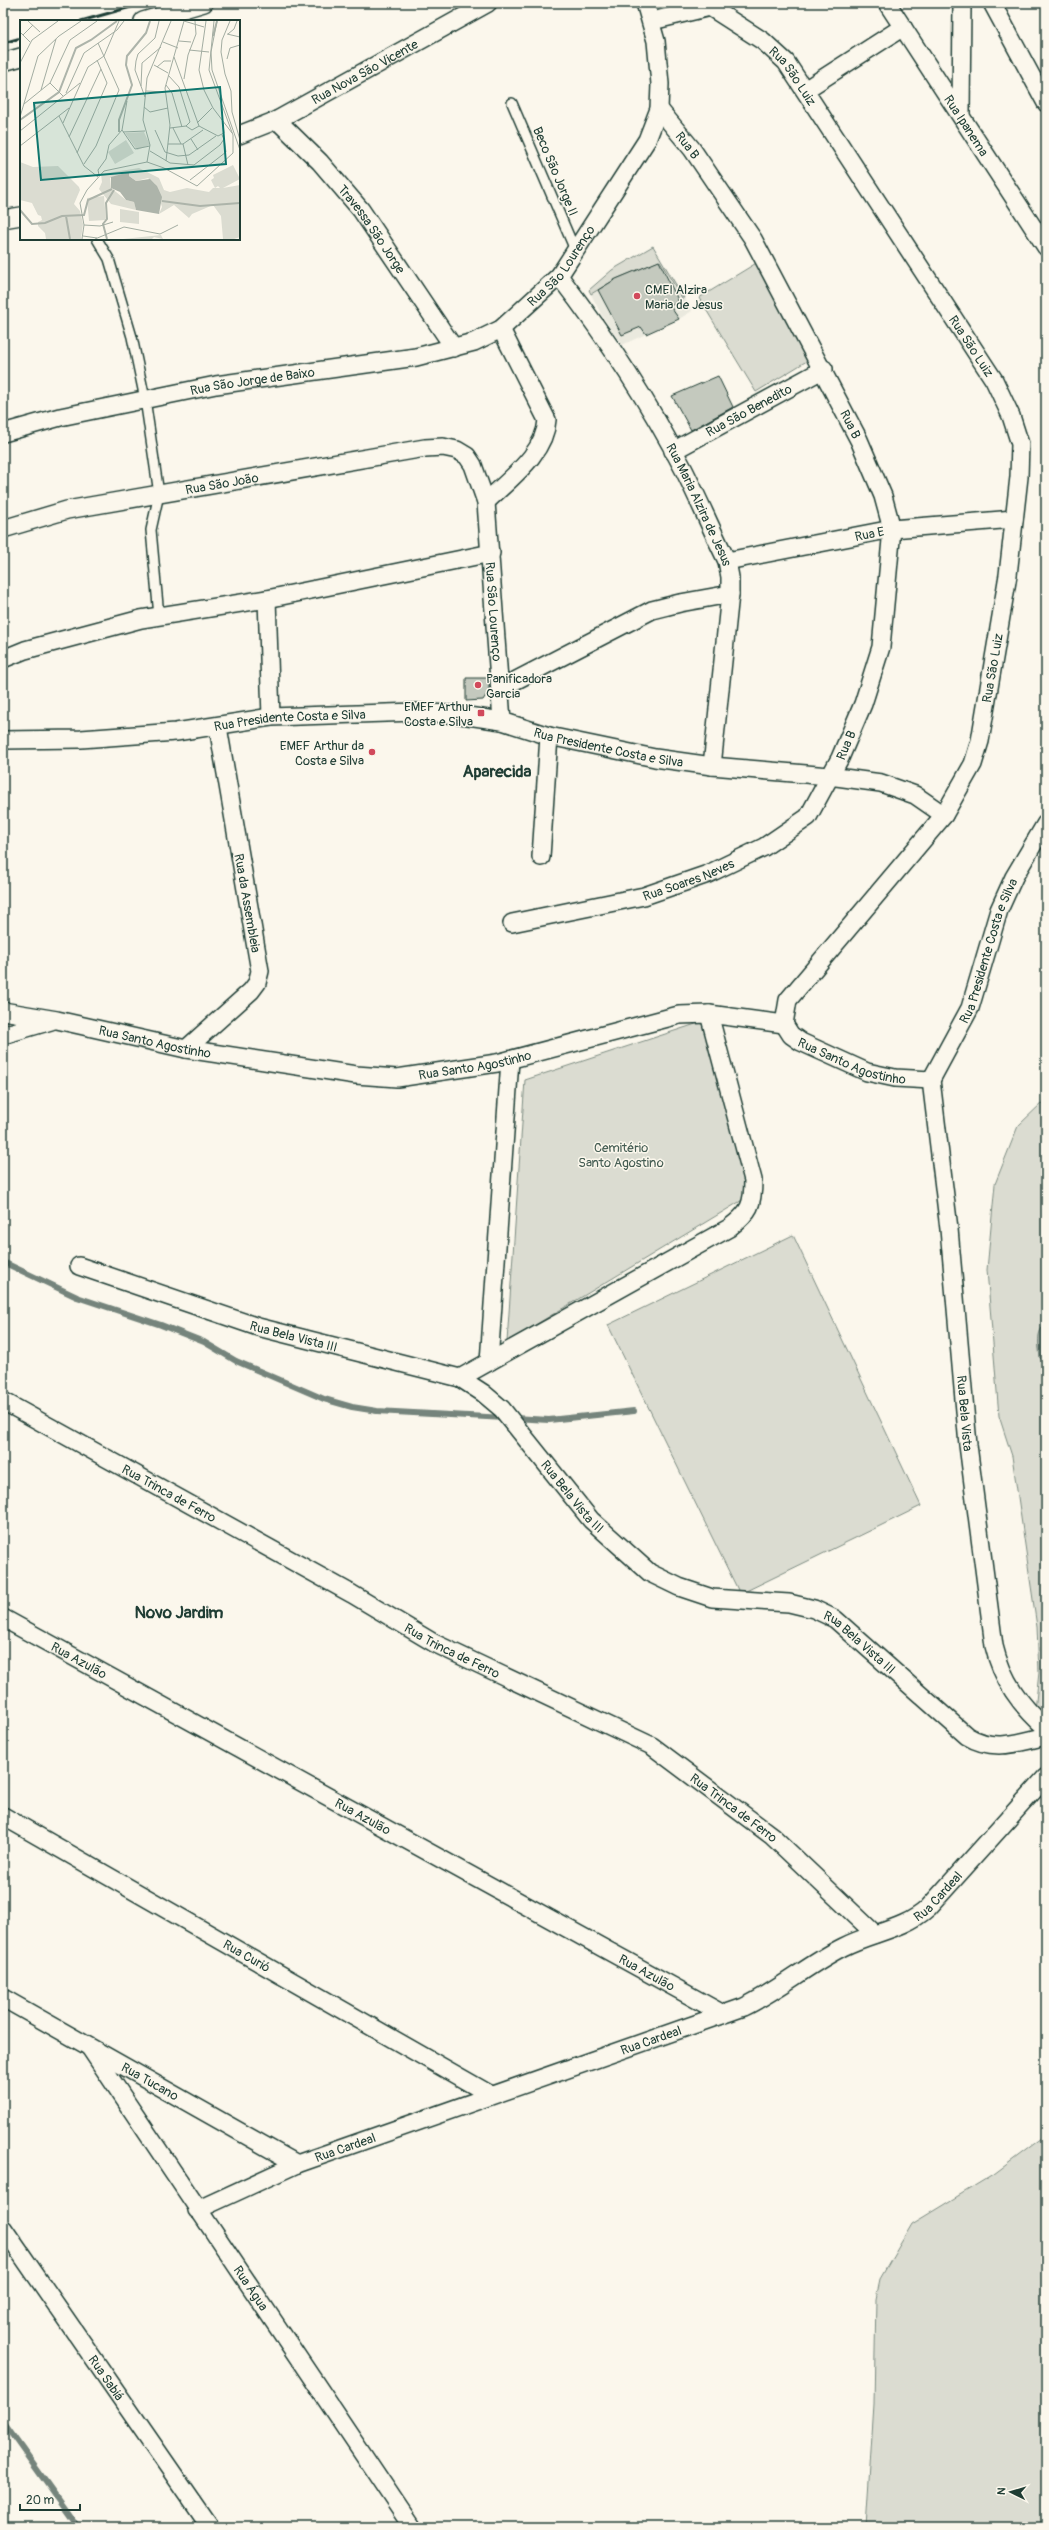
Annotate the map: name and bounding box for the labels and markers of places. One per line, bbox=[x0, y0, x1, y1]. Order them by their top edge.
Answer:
place label: CMEI Alzira Maria de Jesus bbox=[645, 282, 723, 313]
marker: CMEI Alzira Maria de Jesus bbox=[632, 291, 642, 301]
place label: Panificadora Garcia bbox=[486, 671, 552, 702]
marker: Panificadora Garcia bbox=[473, 680, 483, 690]
place label: EMEF Arthur Costa e Silva bbox=[404, 699, 473, 730]
marker: EMEF Arthur Costa e Silva bbox=[476, 708, 486, 718]
place label: EMEF Arthur da Costa e Silva bbox=[280, 738, 364, 769]
marker: EMEF Arthur da Costa e Silva bbox=[367, 747, 377, 757]

